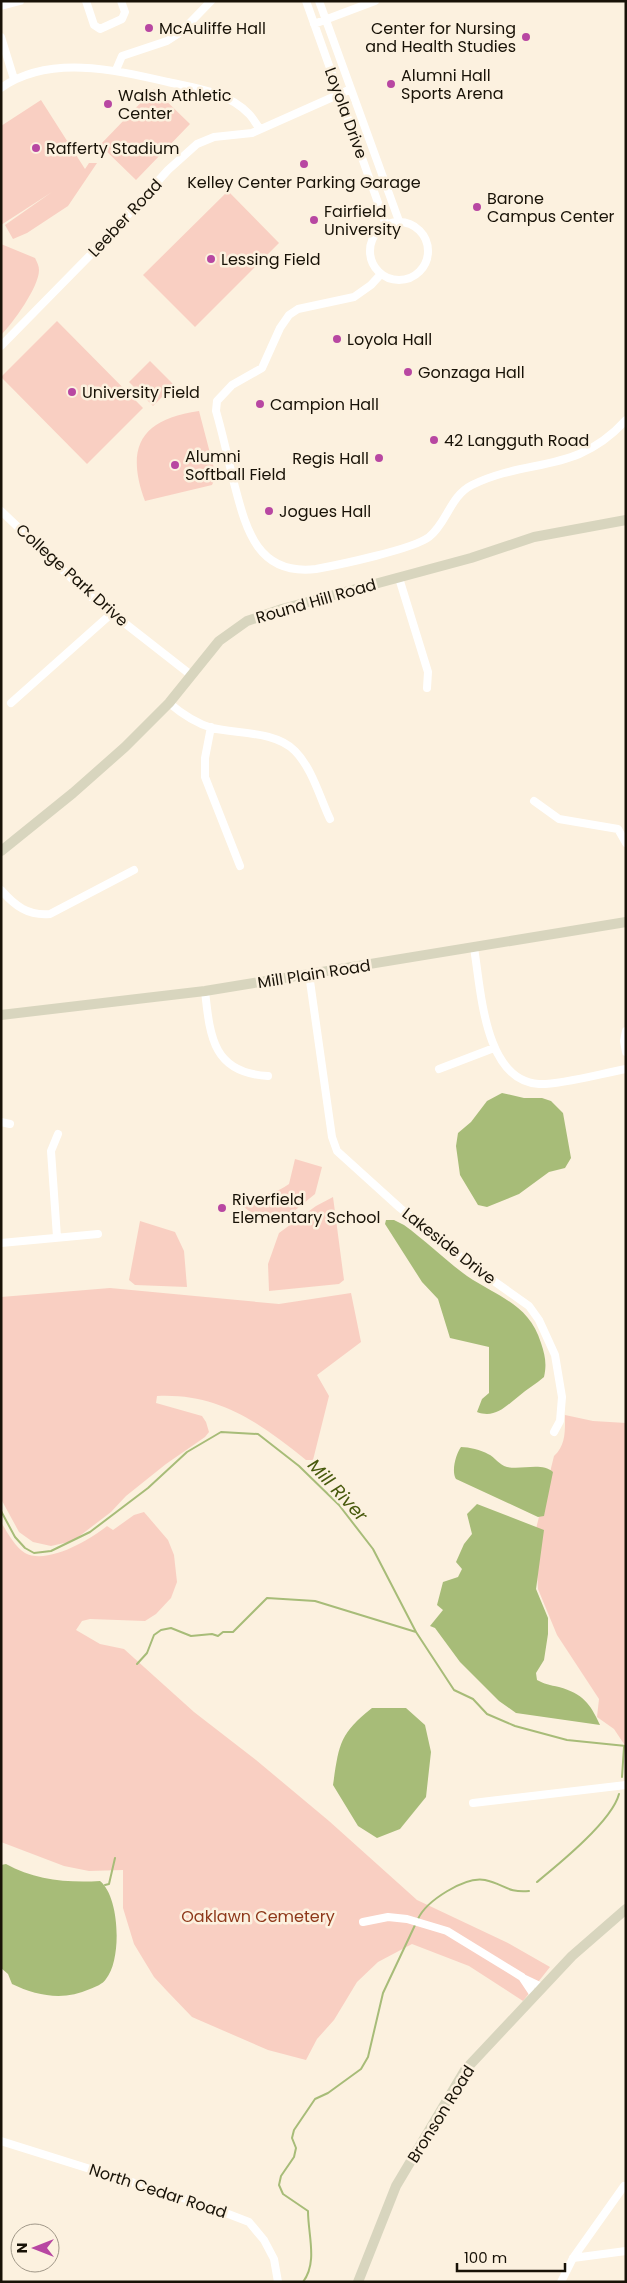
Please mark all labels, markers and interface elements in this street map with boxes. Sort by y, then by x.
place label: McAuliffe Hall [159,17,266,40]
place label: Center for Nursing and Health Studies [365,17,516,58]
marker: McAuliffe Hall [143,22,155,34]
marker: Center for Nursing and Health Studies [520,31,532,43]
street label: Loyola Drive [319,64,373,162]
place label: Alumni Hall Sports Arena [401,64,504,105]
marker: Alumni Hall Sports Arena [385,78,397,90]
place label: Walsh Athletic Center [118,84,232,125]
marker: Walsh Athletic Center [102,98,114,110]
place label: Rafferty Stadium [46,137,180,160]
marker: Rafferty Stadium [30,142,42,154]
marker: Kelley Center Parking Garage [298,158,310,170]
place label: Kelley Center Parking Garage [187,171,421,194]
street label: Leeber Road [83,174,167,262]
place label: Barone Campus Center [487,187,615,228]
place label: Fairfield University [324,200,401,241]
marker: Barone Campus Center [471,201,483,213]
marker: Fairfield University [308,214,320,226]
place label: Lessing Field [221,248,320,271]
marker: Lessing Field [205,253,217,265]
place label: Loyola Hall [347,328,432,351]
marker: Loyola Hall [331,333,343,345]
place label: Gonzaga Hall [418,361,525,384]
marker: Gonzaga Hall [402,366,414,378]
place label: University Field [82,381,200,404]
marker: University Field [66,386,78,398]
place label: Campion Hall [270,393,379,416]
marker: Campion Hall [254,398,266,410]
place label: 42 Langguth Road [444,429,589,452]
marker: 42 Langguth Road [428,434,440,446]
place label: Alumni Softball Field [185,445,286,486]
place label: Regis Hall [292,447,369,470]
marker: Regis Hall [373,452,385,464]
marker: Alumni Softball Field [169,459,181,471]
place label: Jogues Hall [279,500,371,523]
marker: Jogues Hall [263,505,275,517]
street label: College Park Drive [11,518,133,632]
street label: Round Hill Road [253,573,379,629]
street label: Mill Plain Road [256,954,372,994]
place label: Riverfield Elementary School [232,1188,380,1229]
marker: Riverfield Elementary School [216,1202,228,1214]
street label: Lakeside Drive [397,1202,501,1290]
water label: Mill River [302,1453,374,1528]
park label: Oaklawn Cemetery [181,1905,335,1928]
street label: Bronson Road [402,2061,480,2167]
street label: North Cedar Road [86,2158,230,2224]
north arrow [10,2223,60,2273]
scale bar [457,2240,564,2272]
text: N [12,2243,32,2253]
text: 100 m [464,2247,507,2268]

